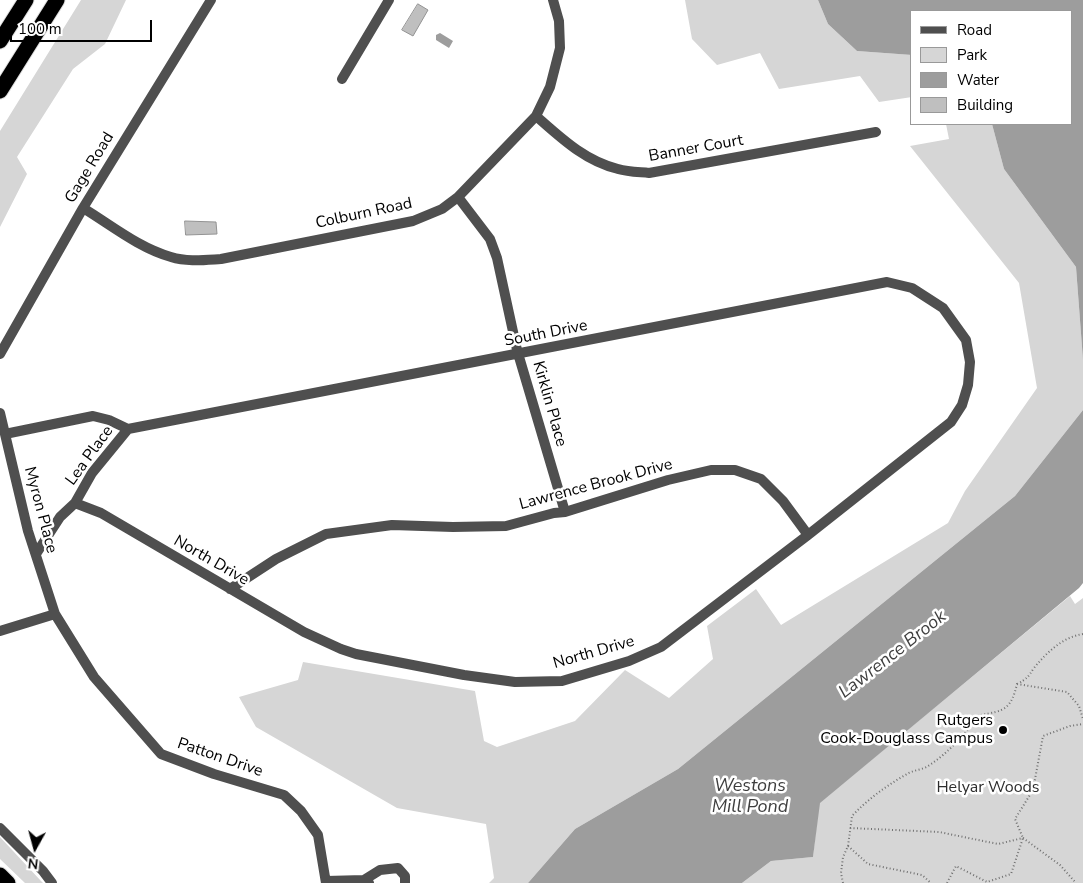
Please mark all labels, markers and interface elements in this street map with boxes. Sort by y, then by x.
scale bar [12,10,155,42]
legend [910,10,1073,125]
text: 100 m [18,19,62,39]
text: Road [957,20,992,40]
text: Park [957,45,987,65]
text: Water [957,70,999,90]
text: Building [957,95,1013,115]
street label: Gage Road [61,129,119,207]
street label: Banner Court [647,131,745,167]
street label: Colburn Road [314,194,414,234]
street label: South Drive [503,317,589,351]
street label: Kirklin Place [528,359,570,449]
street label: Lea Place [62,423,118,489]
street label: Lawrence Brook Drive [517,455,675,515]
street label: Myron Place [19,465,61,555]
street label: North Drive [170,532,252,590]
water label: Lawrence Brook [835,606,951,704]
street label: North Drive [551,632,637,674]
place label: Rutgers Cook-Douglass Campus [820,711,993,749]
marker: Rutgers Cook-Douglass Campus [997,724,1009,736]
street label: Patton Drive [175,734,265,782]
water label: Westons Mill Pond [712,776,788,819]
park label: Helyar Woods [936,778,1040,798]
north arrow [10,823,60,873]
text: N [27,853,39,873]

